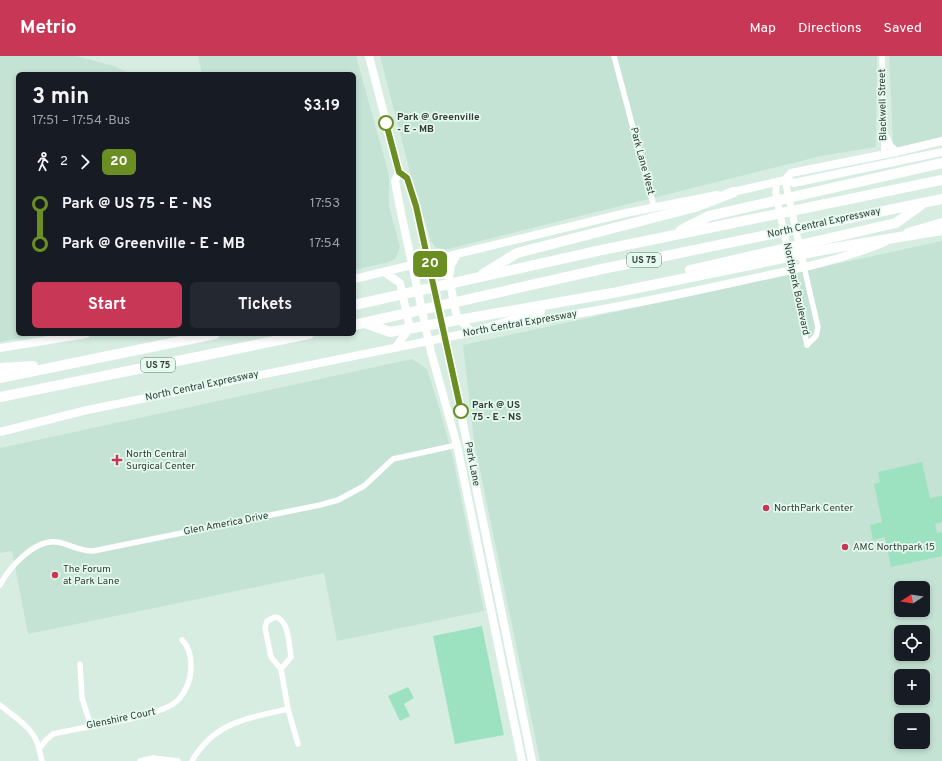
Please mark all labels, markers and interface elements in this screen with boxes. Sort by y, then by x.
text: Metrio [20,16,77,40]
text: Map [750,20,776,37]
text: Directions [798,20,862,37]
text: Saved [884,20,922,37]
street label: Blackwell Street [876,69,890,141]
text: 3 min [32,84,89,111]
text: $3.19 [303,97,340,116]
place label: Park @ Greenville - E - MB [397,111,480,136]
text: 17:51 – 17:54 · Bus [32,113,130,129]
marker: Park @ Greenville - E - MB [378,115,394,131]
street label: Park Lane West [627,126,657,196]
icon: walk [32,151,54,173]
icon: forward [74,151,96,173]
text: 20 [110,153,128,170]
text: 2 [60,154,68,170]
text: Park @ US 75 - E - NS [62,195,212,214]
text: 17:53 [310,196,340,212]
street label: North Central Expressway [766,205,882,241]
text: Park @ Greenville - E - MB [62,235,245,254]
text: 17:54 [310,236,340,252]
street label: Northpark Boulevard [780,242,812,336]
line badge: 20 [412,251,448,277]
road number: US 75 [627,253,661,267]
text: 20 [421,255,439,272]
button: Start [32,282,182,328]
button: Tickets [190,282,340,328]
street label: North Central Expressway [462,308,578,340]
road number: US 75 [141,358,175,372]
street label: North Central Expressway [144,368,260,404]
place label: Park @ US 75 - E - NS [472,399,521,424]
marker: Park @ US 75 - E - NS [453,403,469,419]
street label: Park Lane [461,441,483,487]
place label: North Central Surgical Center [126,448,195,473]
marker: North Central Surgical Center [111,454,123,466]
place label: NorthPark Center [774,502,854,515]
marker: NorthPark Center [761,503,771,513]
street label: Glen America Drive [183,509,269,539]
place label: AMC Northpark 15 [853,541,935,554]
marker: AMC Northpark 15 [840,542,850,552]
place label: The Forum at Park Lane [63,563,119,588]
marker: The Forum at Park Lane [50,570,60,580]
north arrow [894,581,930,617]
map controls [894,581,930,749]
button: locate [894,625,930,661]
button: + [894,669,930,705]
street label: Glenshire Court [85,705,157,733]
button: − [894,713,930,749]

